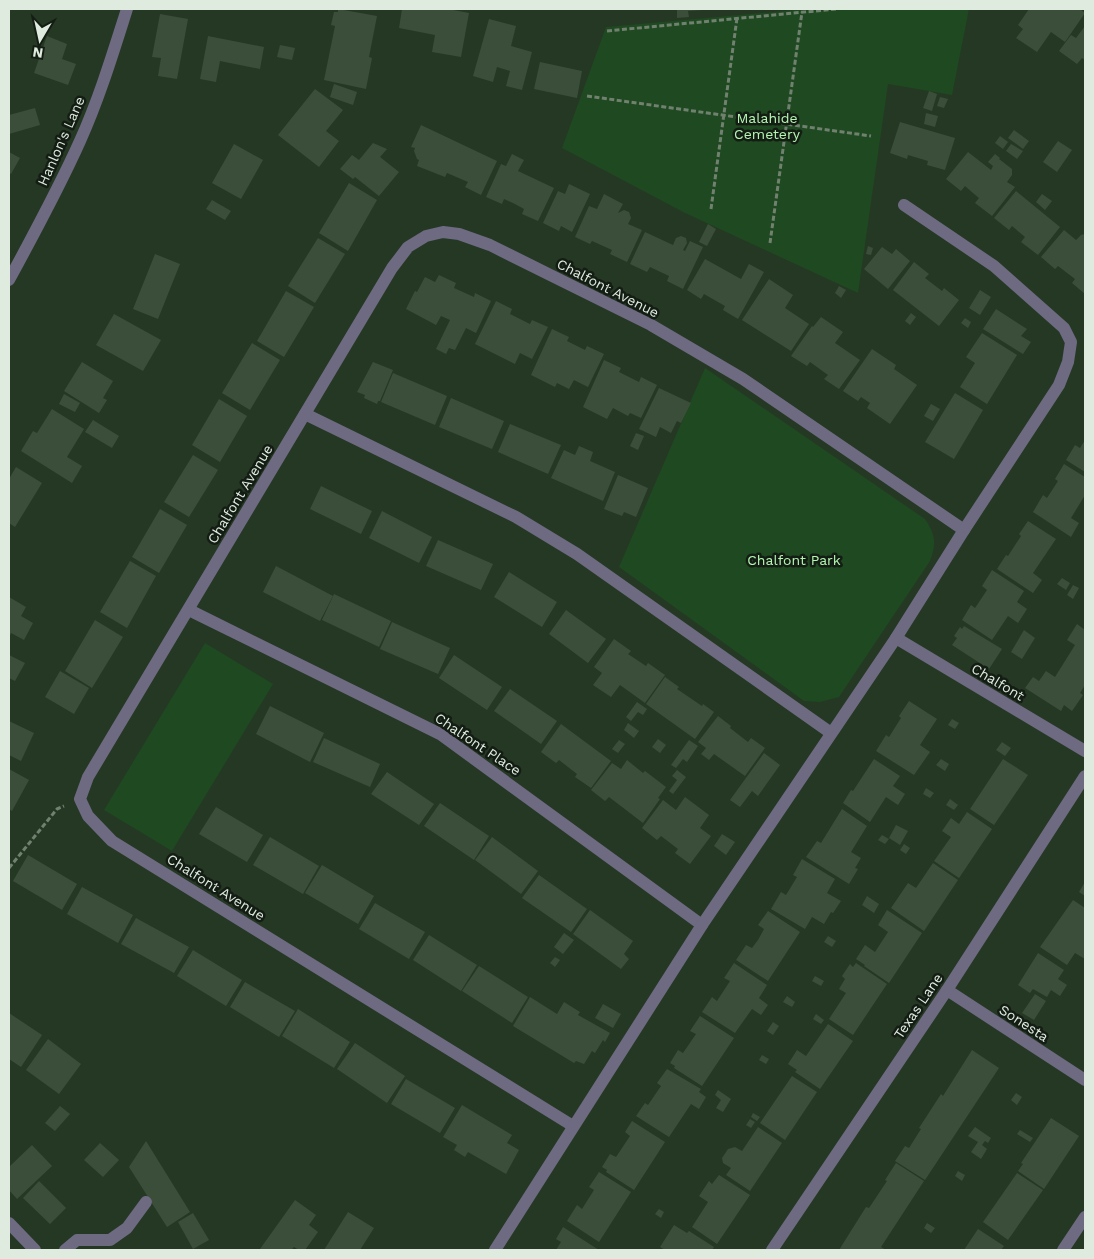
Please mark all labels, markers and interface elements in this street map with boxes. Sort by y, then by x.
north arrow [15,15,65,65]
text: N [32,44,44,62]
street label: Hanlon's Lane [34,94,88,188]
park label: Malahide Cemetery [734,110,801,142]
street label: Chalfont Avenue [554,255,662,321]
street label: Chalfont Avenue [204,442,276,546]
park label: Chalfont Park [747,552,841,568]
street label: Chalfont [969,660,1027,704]
street label: Chalfont Place [432,709,524,779]
street label: Chalfont Avenue [164,850,268,924]
street label: Texas Lane [890,970,946,1042]
street label: Sonesta [996,1001,1052,1045]

